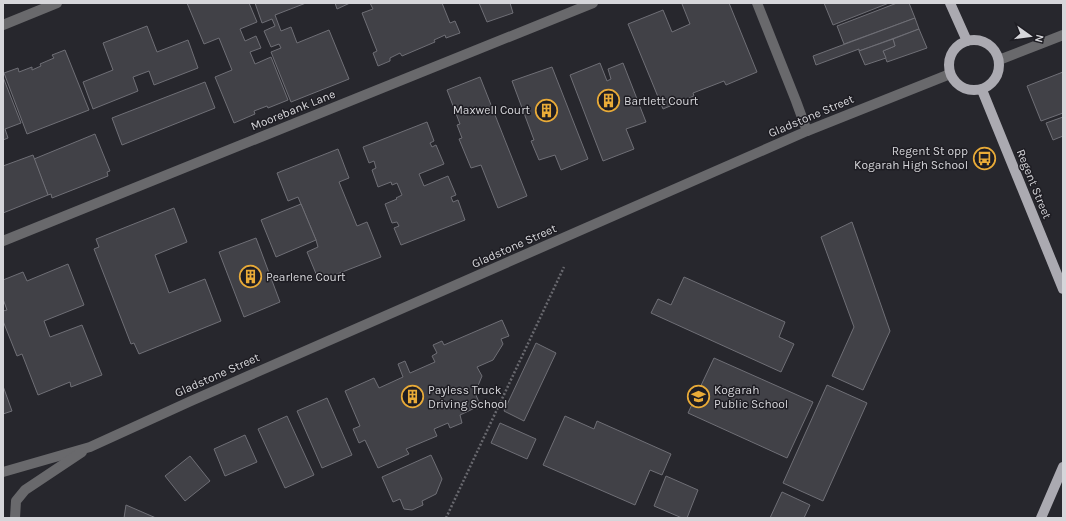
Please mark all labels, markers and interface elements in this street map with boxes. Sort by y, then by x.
north arrow [1010,16,1050,56]
text: N [1032,33,1046,44]
street label: Moorebank Lane [249,87,337,133]
building icon: Bartlett Court [596,88,622,114]
street label: Gladstone Street [766,92,856,140]
place label: Bartlett Court [624,94,699,108]
building icon: Maxwell Court [533,97,559,123]
place label: Maxwell Court [453,103,530,117]
place label: Regent St opp Kogarah High School [854,144,968,172]
bus stop icon: Regent St opp Kogarah High School [971,145,997,171]
street label: Regent Street [1014,147,1055,221]
street label: Gladstone Street [469,221,559,271]
building icon: Pearlene Court [237,264,263,290]
place label: Pearlene Court [266,270,346,284]
street label: Gladstone Street [172,350,262,400]
place label: Payless Truck Driving School [428,383,507,411]
place label: Kogarah Public School [714,383,788,411]
building icon: Payless Truck Driving School [399,384,425,410]
school or university icon: Kogarah Public School [686,384,712,410]

